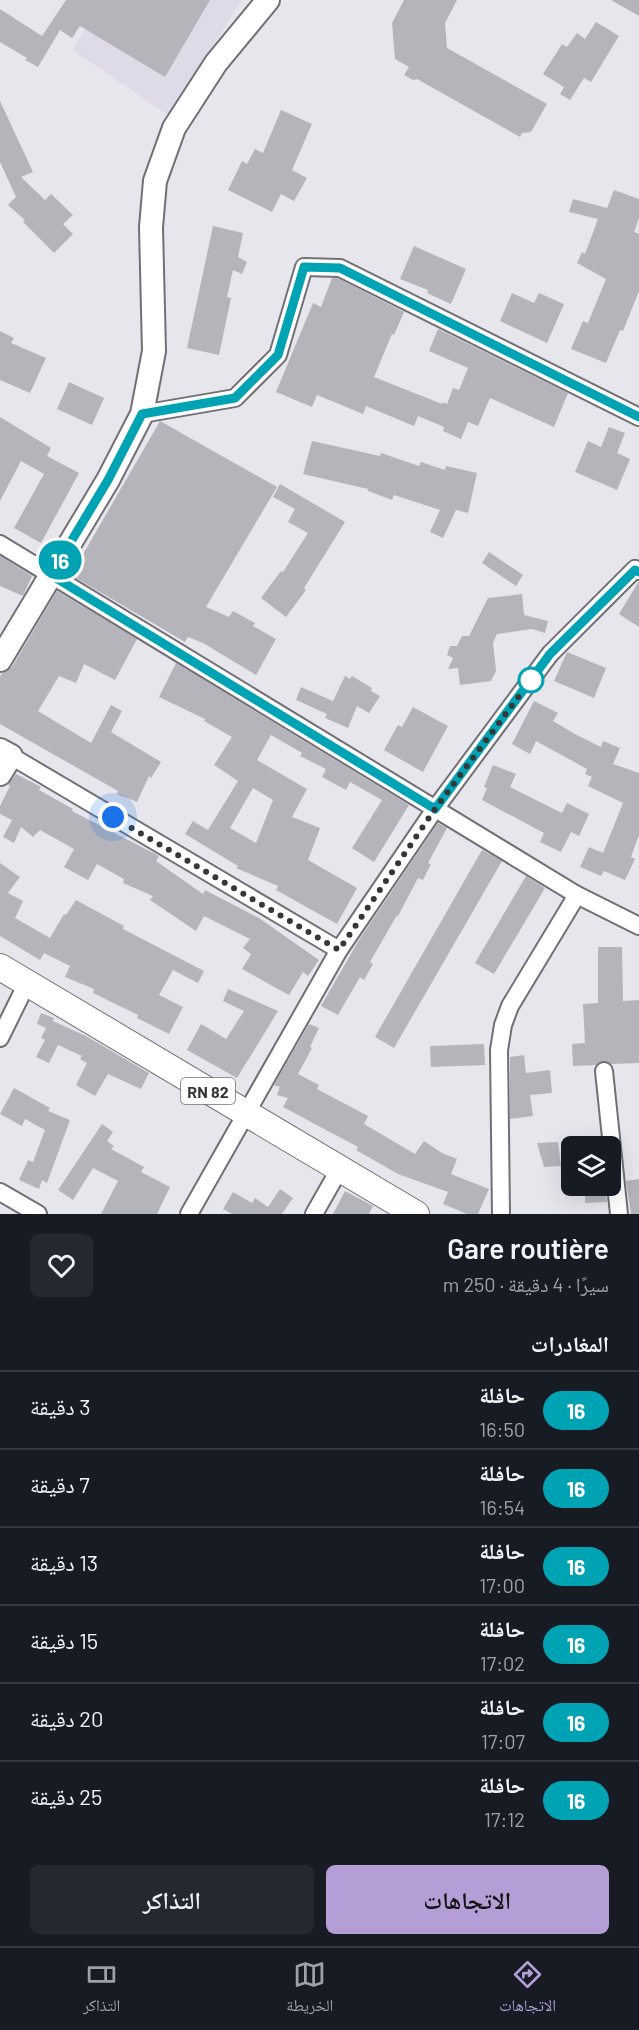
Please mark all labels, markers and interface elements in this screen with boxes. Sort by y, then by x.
line badge: 16 [33,540,87,580]
text: 16 [51,548,69,573]
unlabelled marker [518,667,544,693]
your location [98,802,128,832]
road number: RN 82 [181,1078,235,1104]
map controls [561,1136,621,1196]
button: layers [561,1136,621,1196]
text: Gare routière [447,1231,609,1265]
button: heart [30,1234,93,1297]
text: سيرًا · 4 دقيقة · 250 m [443,1272,609,1296]
text: المغادرات [531,1330,609,1356]
text: حافلة [479,1381,525,1407]
text: 3 دقيقة [30,1393,90,1419]
text: 16 [567,1398,585,1423]
text: 16:50 [479,1417,525,1441]
text: حافلة [479,1459,525,1485]
text: 7 دقيقة [30,1471,90,1497]
text: 16 [567,1476,585,1501]
text: 16:54 [480,1495,525,1519]
text: حافلة [479,1537,525,1563]
text: 13 دقيقة [30,1549,98,1575]
text: 16 [567,1554,585,1579]
text: 17:00 [479,1573,525,1597]
text: حافلة [479,1615,525,1641]
text: 15 دقيقة [30,1627,98,1653]
text: 16 [567,1632,585,1657]
text: 17:02 [480,1651,525,1675]
text: حافلة [479,1693,525,1719]
text: 20 دقيقة [30,1705,103,1731]
text: 16 [567,1710,585,1735]
text: 17:07 [481,1729,525,1753]
text: حافلة [479,1771,525,1797]
text: 25 دقيقة [30,1783,102,1809]
text: 16 [567,1788,585,1813]
text: 17:12 [484,1807,525,1831]
button: التذاكر [30,1865,314,1934]
button: الاتجاهات [326,1865,609,1934]
tab: التذاكر [83,1958,120,2021]
tab: الخريطة [286,1958,333,2021]
tab: الاتجاهات [499,1958,556,2021]

